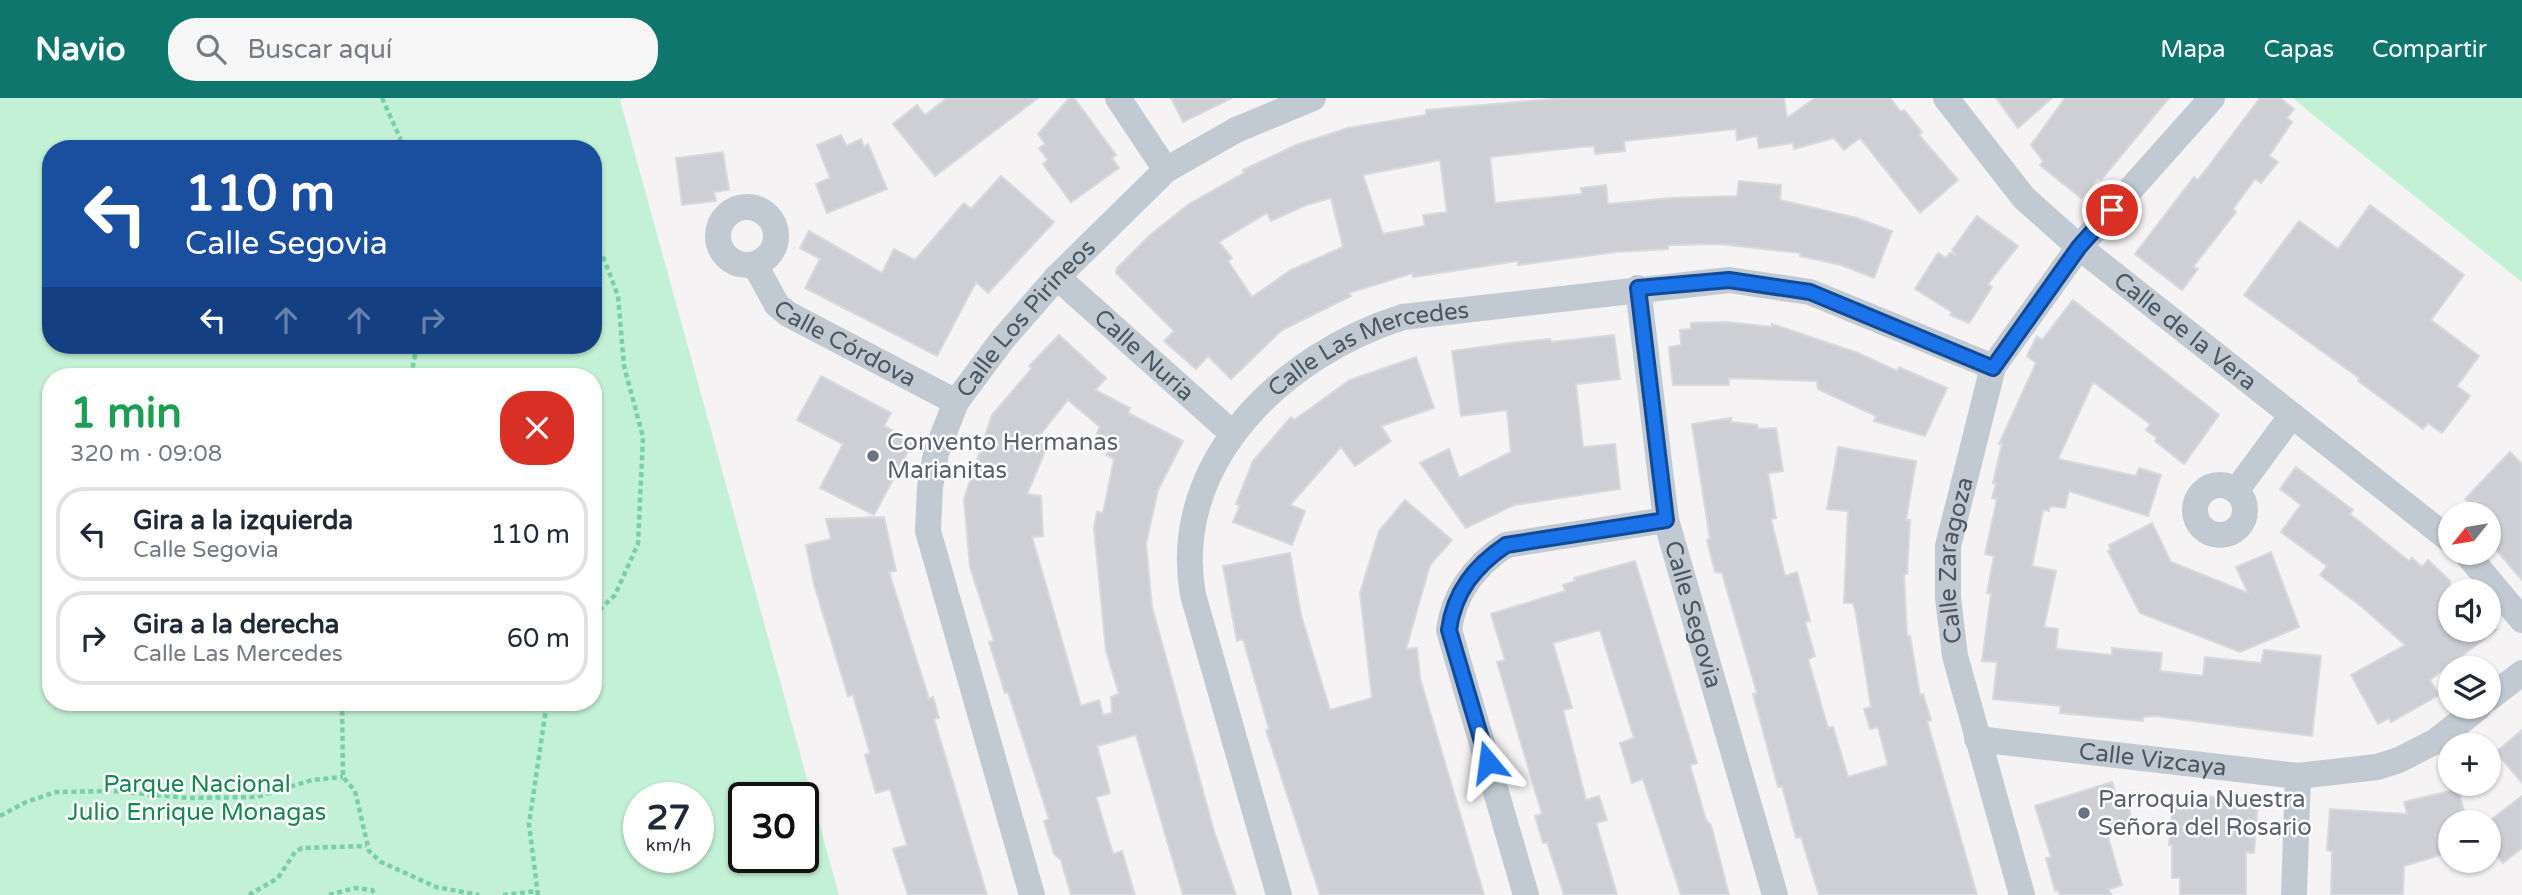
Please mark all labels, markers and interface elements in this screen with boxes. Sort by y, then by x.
search box [168,18,658,81]
text: Navio [35,30,126,69]
icon: search [192,30,230,68]
text: Buscar aquí [248,34,392,65]
text: Mapa [2160,35,2226,64]
text: Capas [2264,35,2334,64]
text: Compartir [2372,35,2487,64]
text: 110 m [185,165,335,224]
icon: left [70,168,161,259]
pin [2082,180,2142,240]
icon: arrive [2093,191,2131,229]
text: Calle Segovia [185,225,388,263]
street label: Calle Los Pirineos [950,233,1102,404]
street label: Calle de la Vera [2108,266,2262,397]
street label: Calle Córdova [767,294,921,394]
street label: Calle Las Mercedes [1262,296,1471,403]
icon: left [194,301,232,339]
icon: ahead [267,301,305,339]
icon: ahead [340,301,378,339]
icon: right [413,301,451,339]
street label: Calle Nuria [1088,303,1200,407]
text: 1 min [70,388,182,439]
button: close [500,391,574,465]
place label: Convento Hermanas Marianitas [887,428,1118,485]
text: 320 m · 09:08 [70,440,222,468]
marker: Convento Hermanas Marianitas [865,448,881,464]
street label: Calle Zaragoza [1934,474,1980,645]
north arrow [2438,502,2501,565]
map controls [2438,502,2501,873]
text: Gira a la izquierda [133,505,353,536]
icon: left [74,515,112,553]
text: 110 m [490,519,570,550]
text: Calle Segovia [133,536,279,564]
street label: Calle Segovia [1658,537,1728,692]
button: sound [2438,579,2501,642]
text: Gira a la derecha [133,609,339,640]
icon: right [74,619,112,657]
text: 60 m [507,623,570,654]
text: Calle Las Mercedes [133,640,343,668]
button: layers [2438,656,2501,719]
position arrow [1451,725,1525,799]
button: + [2438,733,2501,796]
street label: Calle Vizcaya [2077,737,2228,783]
park label: Parque Nacional Julio Enrique Monagas [68,770,326,827]
speed limit sign: 30 [728,782,819,873]
place label: Parroquia Nuestra Señora del Rosario [2098,785,2312,842]
text: 27 [647,797,690,839]
marker: Parroquia Nuestra Señora del Rosario [2076,805,2092,821]
button: − [2438,810,2501,873]
text: km/h [646,834,691,856]

